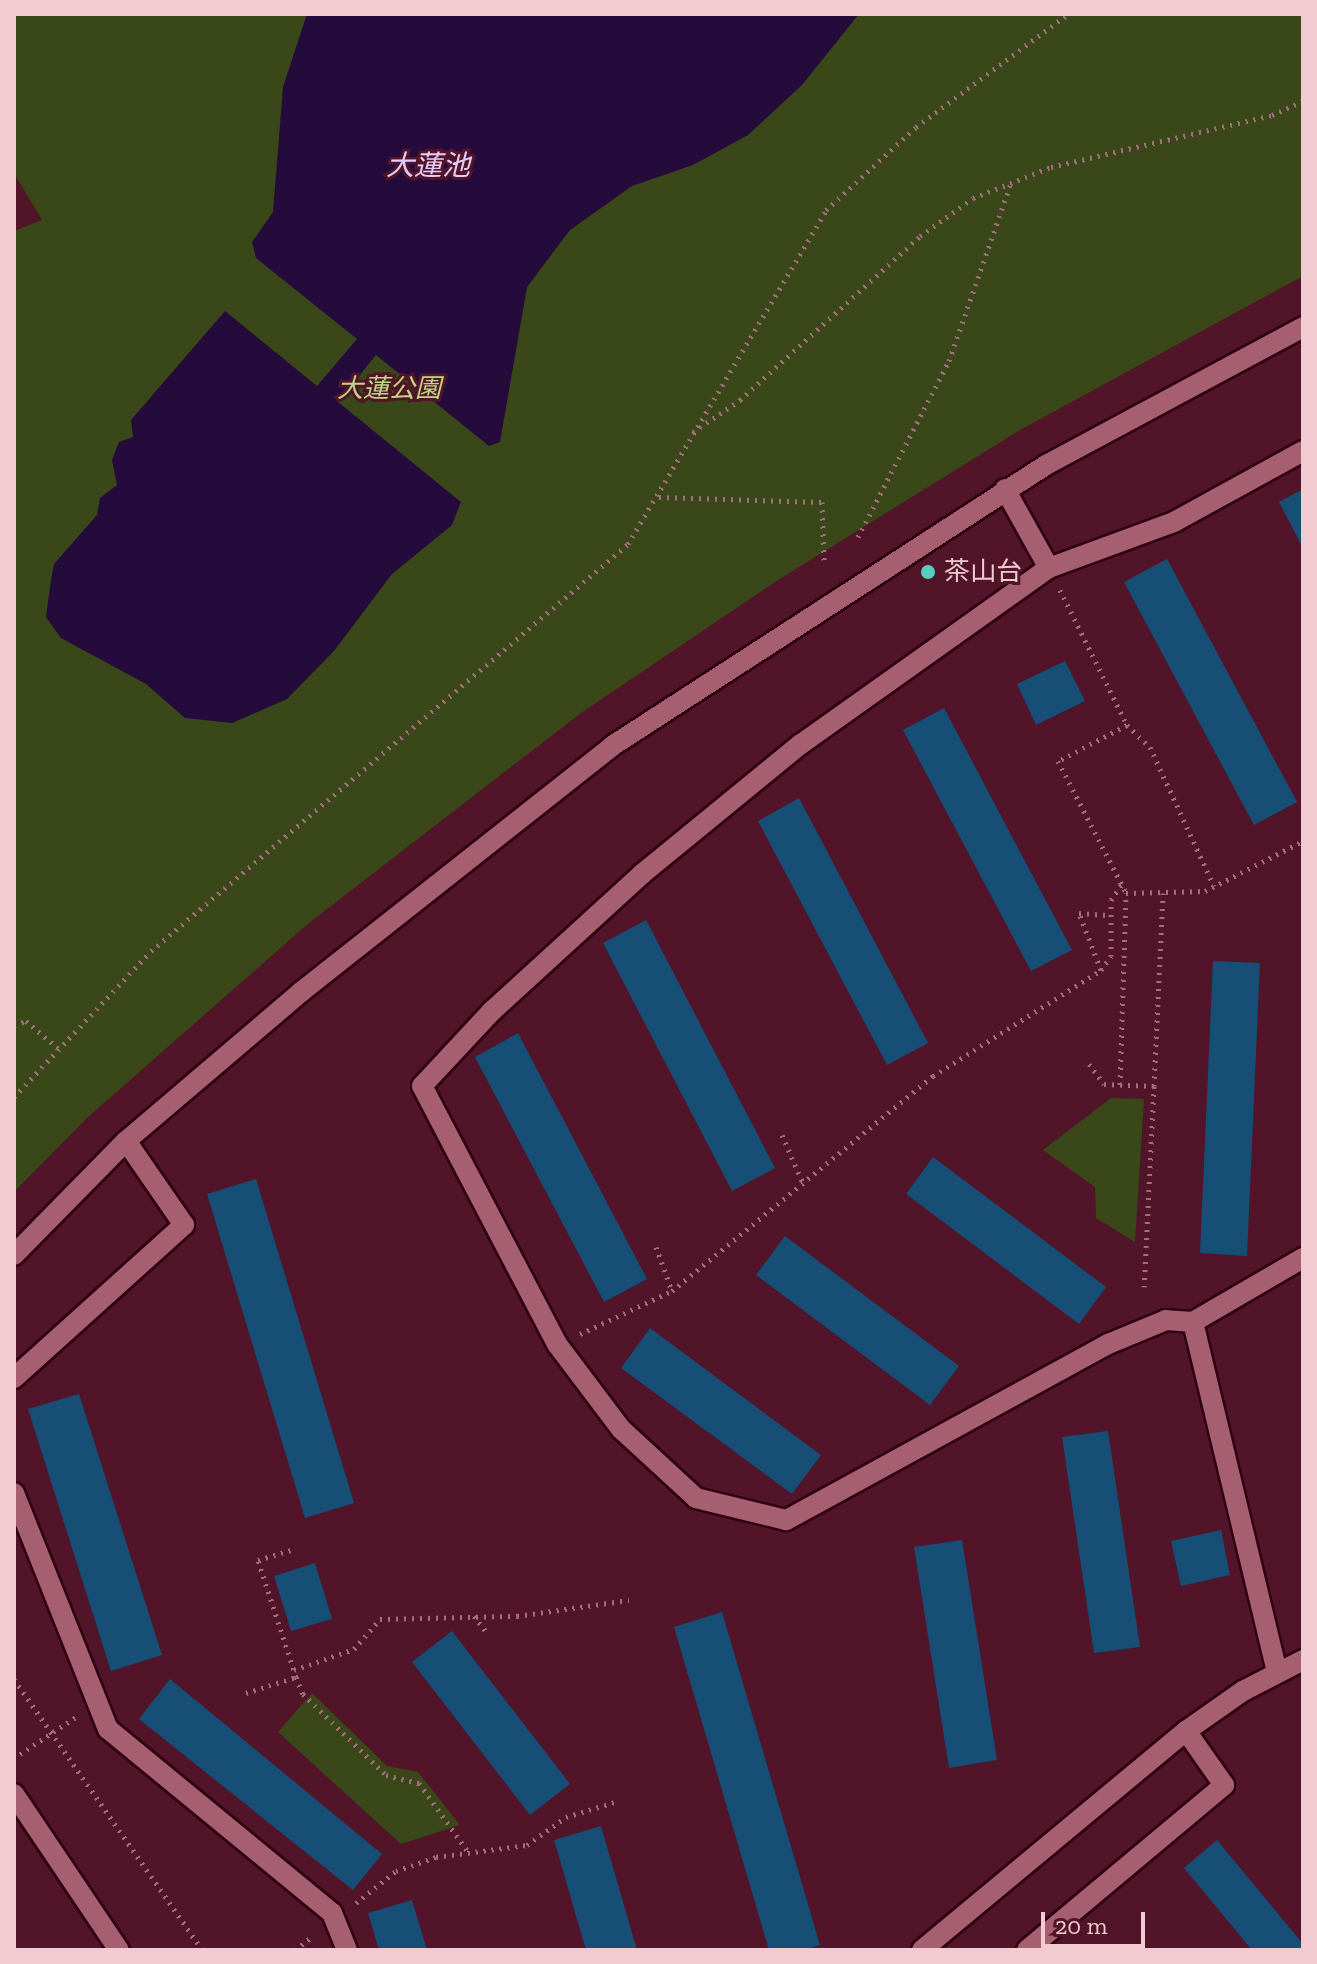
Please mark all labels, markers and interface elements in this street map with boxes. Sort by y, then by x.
water label: 大蓮池 [386,149,470,183]
park label: 大蓮公園 [337,373,441,405]
place label: 茶山台 [944,556,1022,588]
marker: 茶山台 [919,563,937,581]
scale bar [1045,1896,1149,1946]
text: 20 m [1055,1911,1107,1940]

